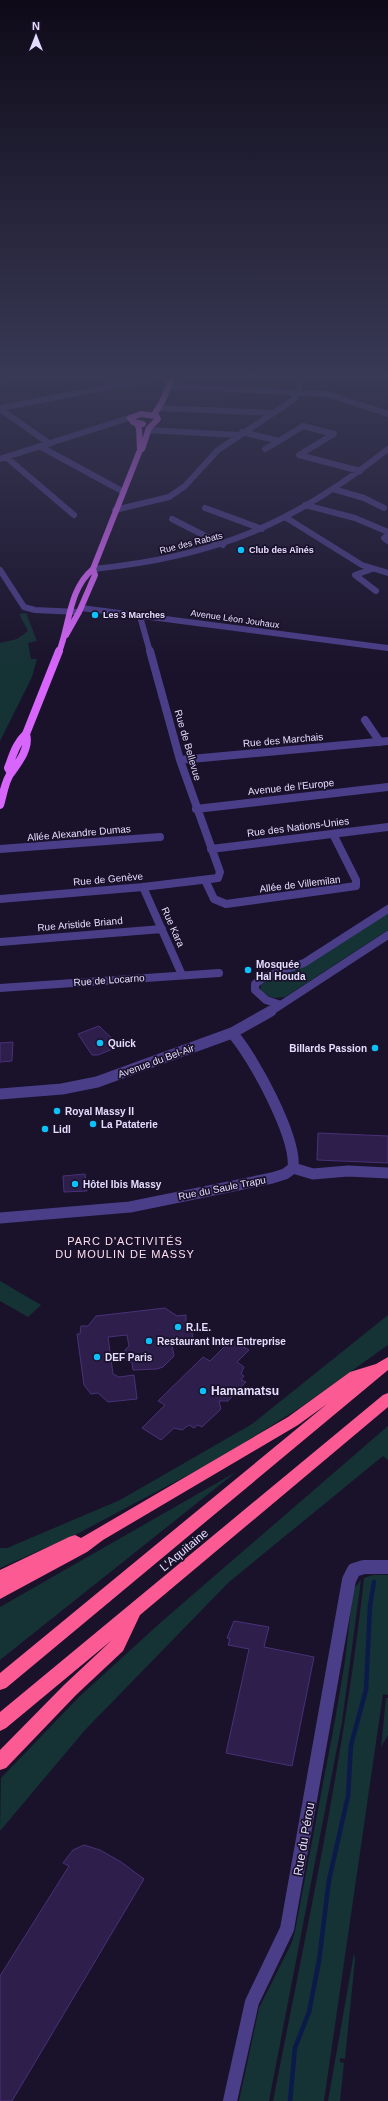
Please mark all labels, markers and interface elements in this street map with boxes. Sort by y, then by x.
north arrow [16,16,56,56]
text: N [32,20,40,32]
street label: Rue des Rabats [158,530,224,556]
marker: Club des Aînés [236,545,246,555]
place label: Club des Aînés [249,545,314,555]
street label: Avenue Léon Jouhaux [190,608,280,630]
marker: Les 3 Marches [90,610,100,620]
place label: Les 3 Marches [103,610,165,620]
street label: Rue de Bellevue [173,708,204,782]
street label: Rue des Marchais [242,731,324,749]
street label: Avenue de l'Europe [247,777,335,797]
street label: Rue des Nations-Unies [246,815,350,839]
street label: Allée Alexandre Dumas [27,823,131,843]
street label: Rue de Genève [73,870,144,888]
street label: Allée de Villemilan [259,874,341,894]
street label: Rue Kara [159,905,187,949]
street label: Rue Aristide Briand [37,915,123,933]
place label: Mosquée Hal Houda [256,959,306,982]
marker: Mosquée Hal Houda [243,965,253,975]
street label: Rue de Locarno [73,972,145,988]
marker: Quick [95,1038,105,1048]
place label: Quick [108,1038,136,1049]
street label: Avenue du Bel-Air [116,1042,196,1080]
place label: Billards Passion [289,1043,367,1054]
marker: Billards Passion [370,1043,380,1053]
marker: Royal Massy II [52,1106,62,1116]
place label: Royal Massy II [65,1106,134,1117]
marker: La Pataterie [88,1119,98,1129]
place label: La Pataterie [101,1119,158,1130]
marker: Lidl [40,1124,50,1134]
place label: Lidl [53,1124,71,1135]
street label: Rue du Saule Trapu [177,1174,267,1202]
marker: Hôtel Ibis Massy [70,1179,80,1189]
place label: Hôtel Ibis Massy [83,1179,162,1190]
district label: PARC D'ACTIVITÉS DU MOULIN DE MASSY [55,1235,195,1260]
marker: R.I.E. [173,1322,183,1332]
place label: R.I.E. [186,1322,211,1333]
marker: Restaurant Inter Entreprise [144,1336,154,1346]
place label: Restaurant Inter Entreprise [157,1336,286,1347]
marker: DEF Paris [92,1352,102,1362]
place label: DEF Paris [105,1352,153,1363]
place label: Hamamatsu [211,1384,279,1398]
marker: Hamamatsu [198,1386,208,1396]
street label: L'Aquitaine [157,1525,211,1574]
street label: Rue du Pérou [291,1801,317,1877]

